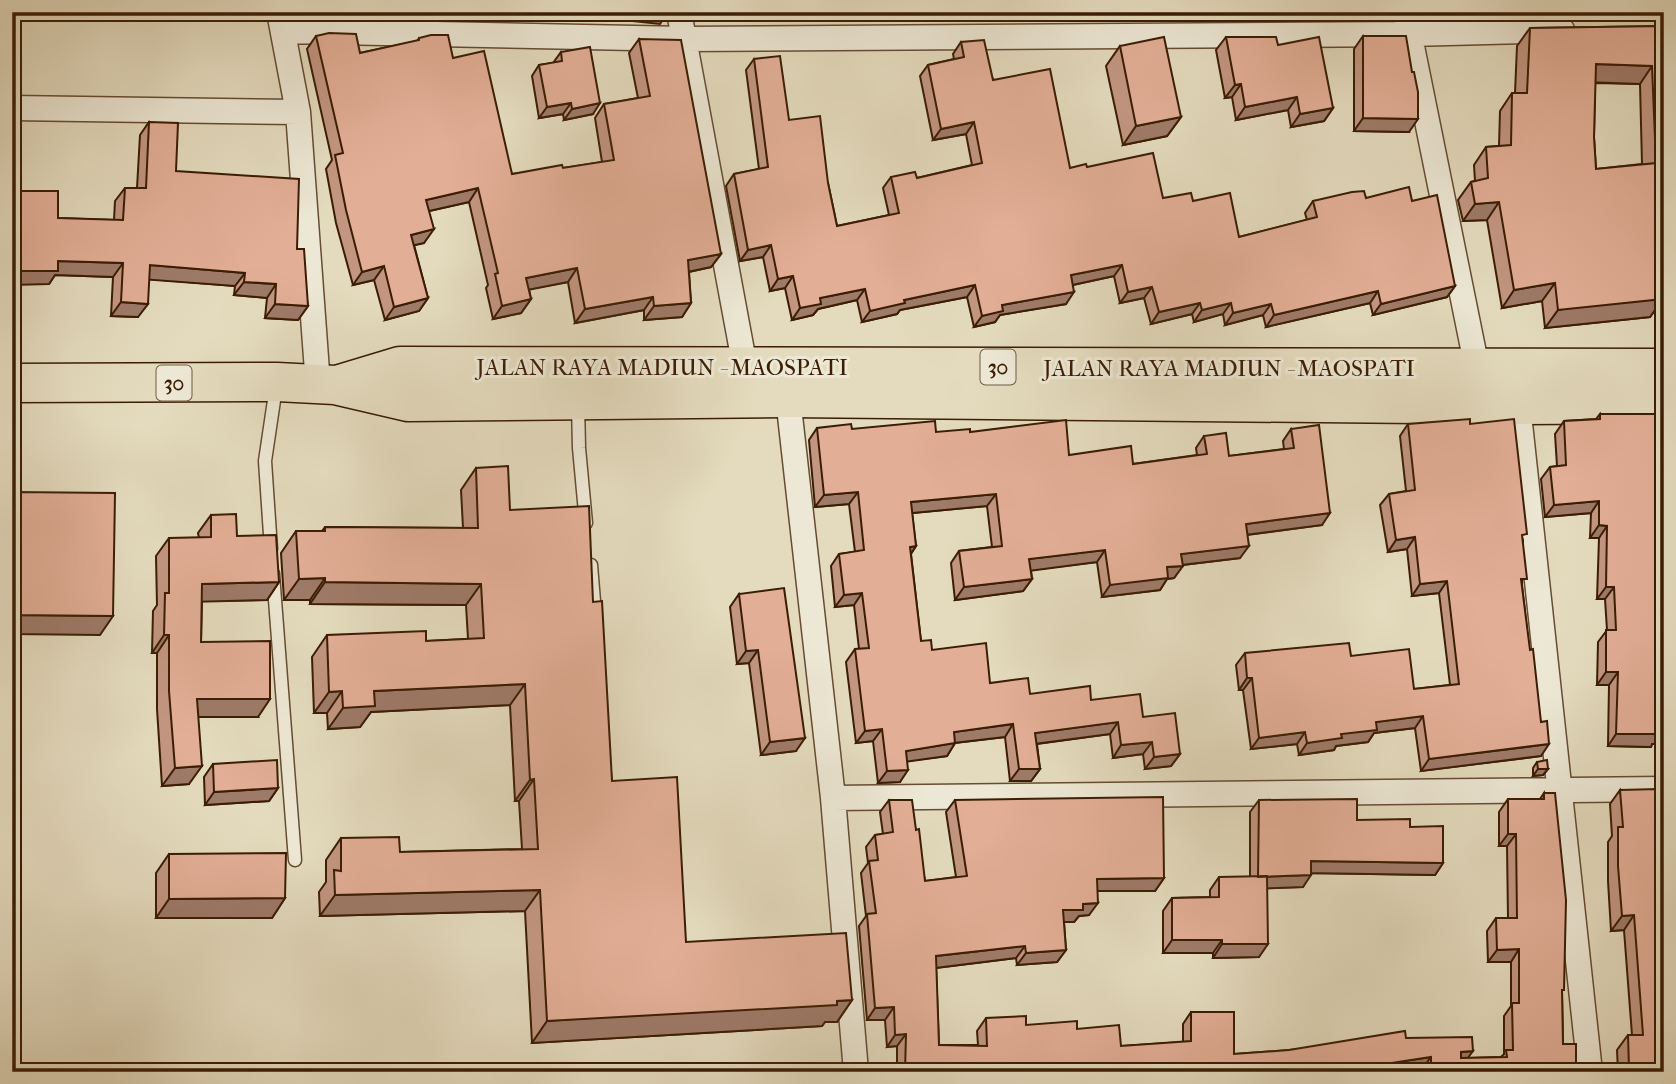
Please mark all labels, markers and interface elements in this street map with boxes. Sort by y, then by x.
road number: 30 [981,350,1016,384]
street label: JALAN RAYA MADIUN - MAOSPATI [474,354,848,381]
street label: JALAN RAYA MADIUN - MAOSPATI [1041,355,1415,382]
road number: 30 [156,366,192,400]

